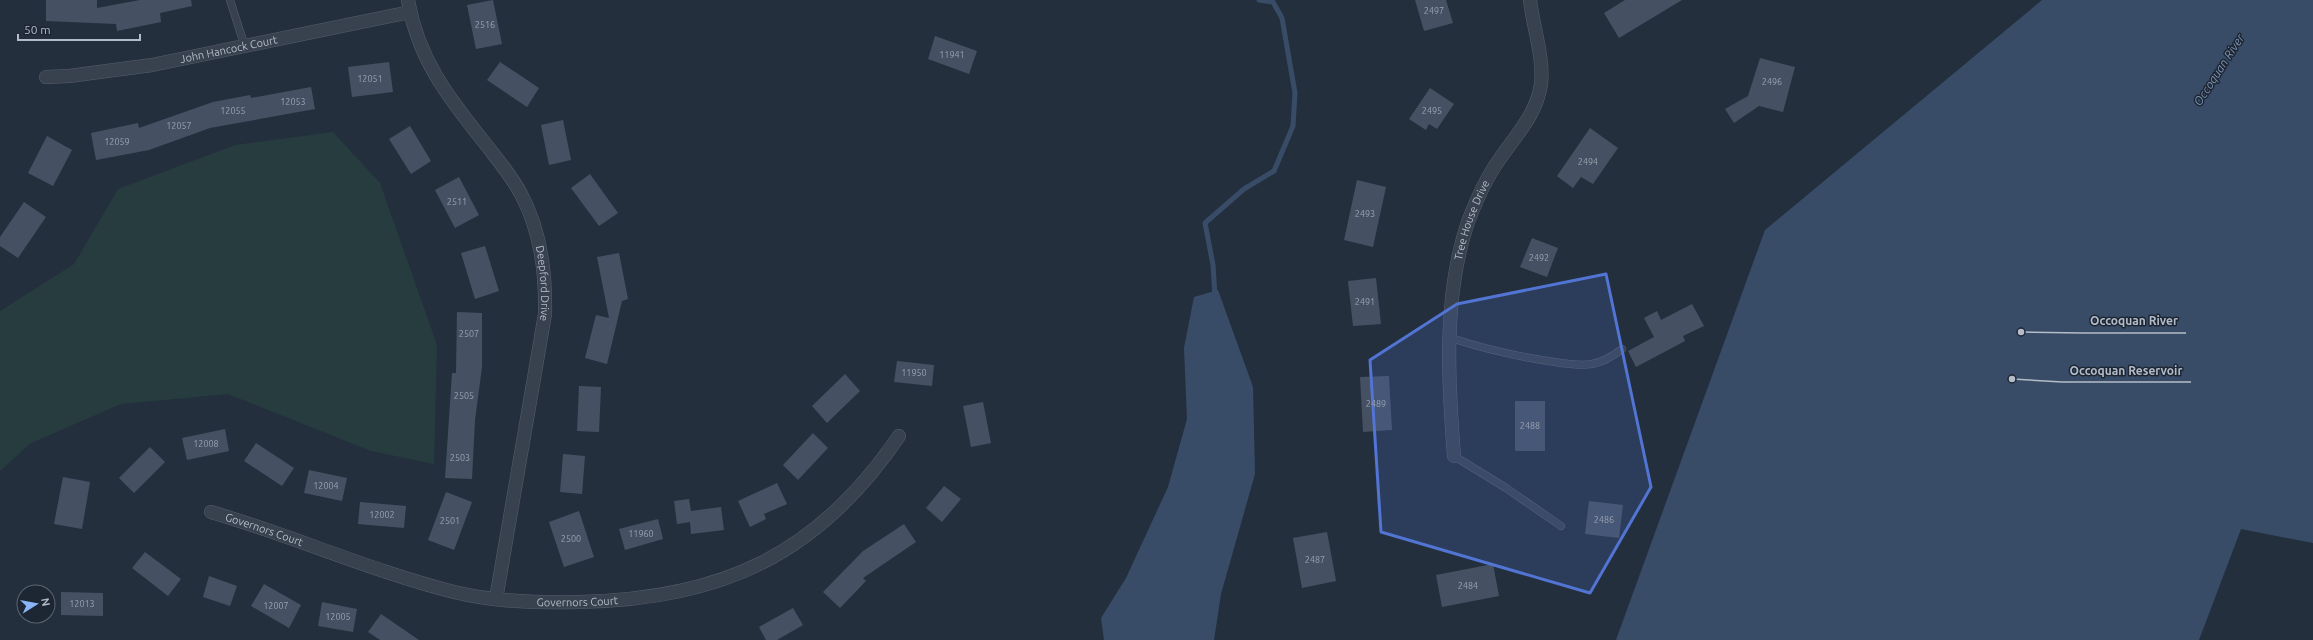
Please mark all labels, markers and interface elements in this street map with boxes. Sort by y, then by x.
house number: 2497 [1424,6,1444,16]
scale bar [18,16,140,42]
house number: 2516 [475,20,495,30]
text: 50 m [24,23,51,36]
water label: Occoquan River [2191,31,2247,108]
street label: John Hancock Court [179,33,279,65]
house number: 11941 [939,50,965,60]
house number: 12051 [357,74,383,84]
house number: 2496 [1762,77,1782,87]
house number: 12053 [280,97,306,107]
house number: 12055 [220,106,246,116]
house number: 2495 [1422,106,1442,116]
house number: 12057 [166,121,192,131]
house number: 12059 [104,137,130,147]
house number: 2494 [1578,157,1598,167]
street label: Tree House Drive [1452,178,1492,261]
house number: 2511 [447,197,467,207]
house number: 2493 [1355,209,1375,219]
street label: Deepford Drive [534,244,551,322]
house number: 2492 [1529,253,1549,263]
house number: 2491 [1355,297,1375,307]
callout: Occoquan River [2082,309,2186,333]
text: Occoquan River [2090,314,2178,327]
house number: 2507 [459,329,479,339]
callout: Occoquan Reservoir [2062,358,2191,382]
text: Occoquan Reservoir [2070,364,2182,377]
house number: 11950 [901,368,927,378]
house number: 2505 [454,391,474,401]
house number: 2489 [1366,399,1386,409]
house number: 2488 [1520,421,1540,431]
house number: 12008 [193,439,219,449]
house number: 2503 [450,453,470,463]
house number: 12004 [313,481,339,491]
house number: 12002 [369,510,395,520]
street label: Governors Court [224,511,305,548]
house number: 2486 [1594,515,1614,525]
house number: 2501 [440,516,460,526]
house number: 11960 [628,529,654,539]
house number: 2500 [561,534,581,544]
house number: 2487 [1305,555,1325,565]
house number: 2484 [1458,581,1478,591]
north arrow [16,584,56,624]
street label: Governors Court [536,594,619,608]
text: N [39,597,52,607]
house number: 12013 [69,599,95,609]
house number: 12007 [263,601,289,611]
house number: 12005 [325,612,351,622]

